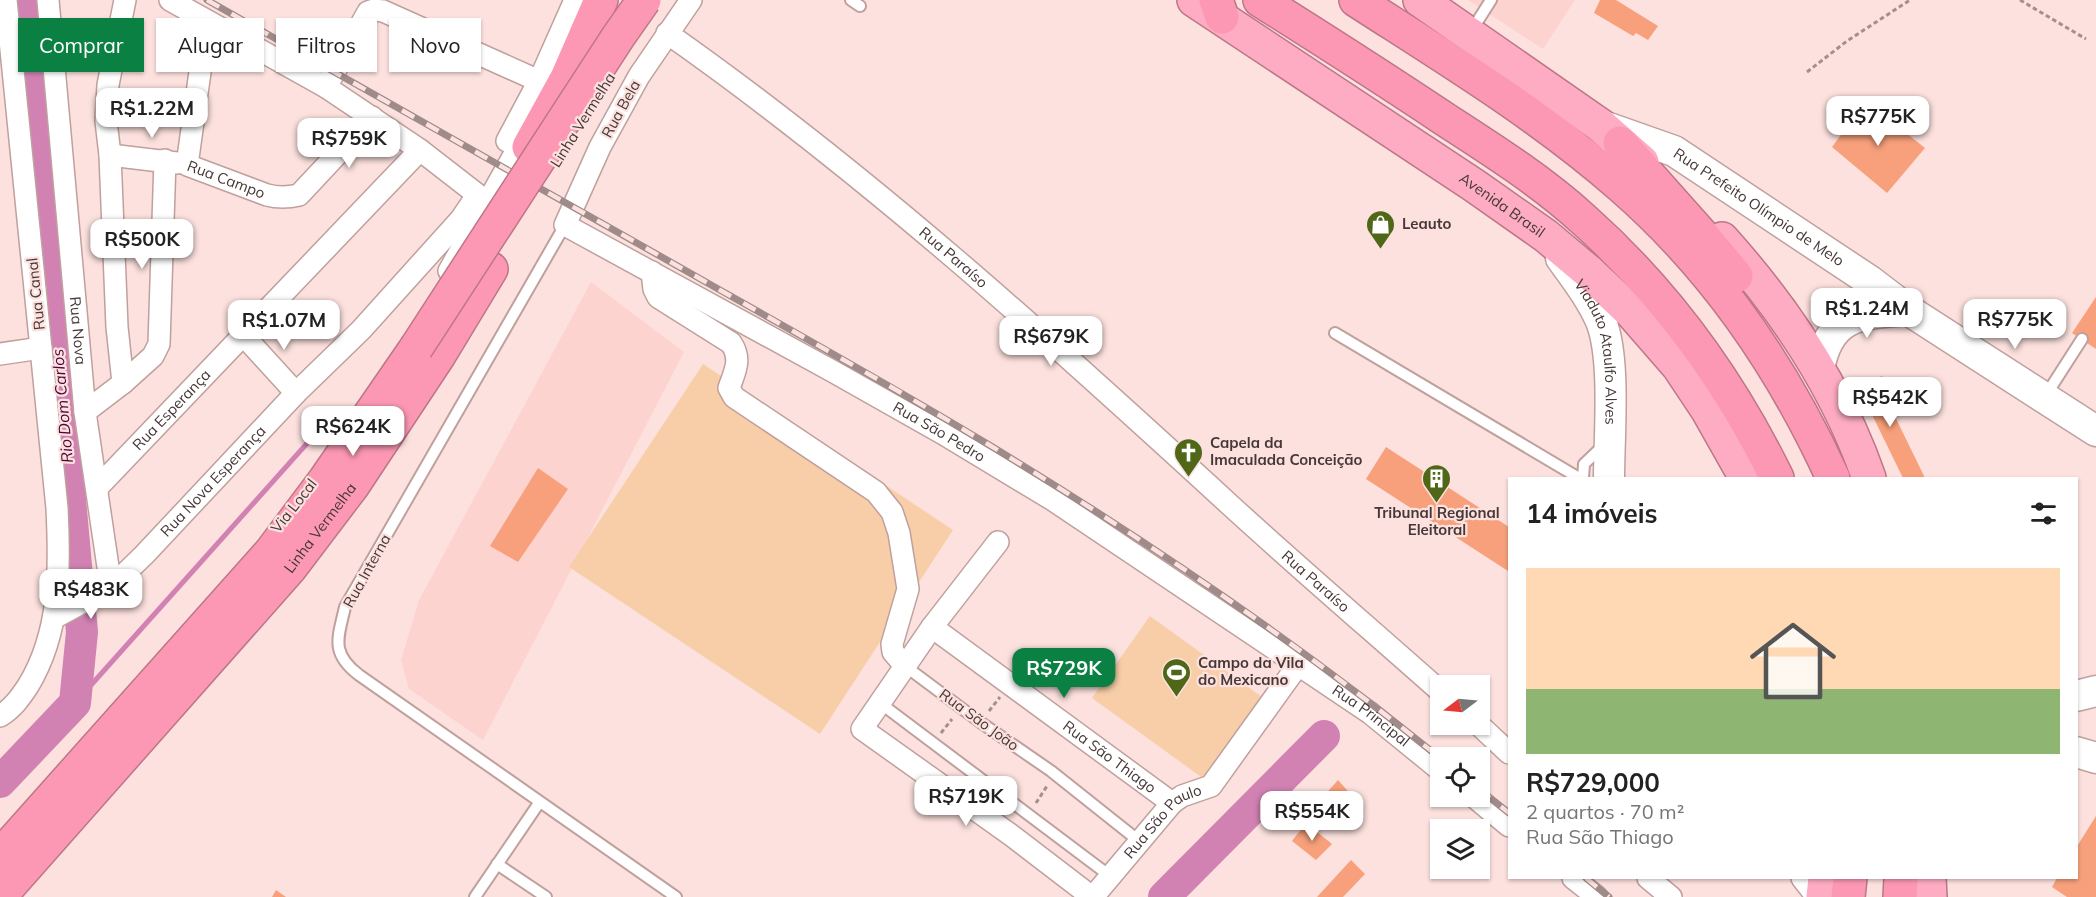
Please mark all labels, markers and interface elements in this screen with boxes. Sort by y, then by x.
chip: Comprar [18,18,144,72]
chip: Alugar [156,18,264,72]
chip: Filtros [276,18,377,72]
chip: Novo [389,18,481,72]
street label: Linha Vermelha [546,69,619,171]
street label: Rua Bela [597,77,644,141]
pin: R$1.22M [97,88,207,139]
text: R$1.22M [110,95,194,120]
pin: R$775K [1829,96,1927,147]
text: R$775K [1840,103,1916,128]
pin: R$759K [300,118,398,169]
text: R$759K [311,125,387,150]
street label: Rua Prefeito Olímpio de Melo [1670,143,1848,270]
street label: Rua Campo [185,156,268,202]
street label: Avenida Brasil [1456,168,1549,241]
shop icon: Leauto [1365,208,1397,250]
place label: Leauto [1402,214,1451,233]
pin: R$500K [93,219,191,270]
street label: Rua Paraíso [915,223,992,292]
text: R$500K [104,226,180,251]
street label: Rua Canal [22,257,49,331]
street label: Viaduto Ataulfo Alves [1570,275,1621,425]
pin: R$1.24M [1812,288,1922,339]
text: R$1.24M [1825,295,1909,320]
street label: Rua Nova [66,296,91,366]
pin: R$775K [1966,299,2064,350]
pin: R$1.07M [229,300,339,351]
text: R$775K [1977,306,2053,331]
text: R$1.07M [242,307,326,332]
pin: R$679K [1002,316,1100,367]
text: R$679K [1013,323,1089,348]
water label: Rio Dom Carlos [47,348,77,464]
street label: Rua Esperança [128,365,214,454]
pin: R$542K [1841,377,1939,428]
text: R$542K [1852,384,1928,409]
street label: Rua São Pedro [890,397,989,466]
pin: R$624K [304,406,402,457]
text: R$624K [315,413,391,438]
street label: Rua Nova Esperança [156,421,270,540]
place label: Capela da Imaculada Conceição [1210,433,1363,469]
church icon: Capela da Imaculada Conceição [1173,436,1205,478]
building icon: Tribunal Regional Eleitoral [1421,462,1453,504]
street label: Via Local [267,475,321,537]
street label: Linha Vermelha [280,479,360,577]
text: 14 imóveis [1526,497,1658,530]
icon: filters [2027,497,2060,530]
place label: Tribunal Regional Eleitoral [1374,503,1500,539]
street label: Rua Interna [339,531,395,611]
street label: Rua Paraíso [1278,546,1354,616]
pin: R$483K [42,569,140,620]
text: R$483K [53,576,129,601]
icon: home [1739,607,1847,715]
pin: R$729K [1015,648,1113,699]
place label: Campo da Vila do Mexicano [1198,653,1304,689]
text: R$729K [1026,655,1102,680]
sports icon: Campo da Vila do Mexicano [1161,656,1193,698]
north arrow [1430,675,1490,735]
map controls [1430,675,1490,879]
street label: Rua Principal [1329,680,1414,750]
street label: Rua São João [936,684,1023,755]
street label: Rua São Thiago [1059,716,1160,797]
button: locate [1430,747,1490,807]
text: R$729,000 [1526,766,1660,799]
pin: R$719K [917,776,1015,827]
street label: Rua São Paulo [1119,780,1204,862]
text: R$719K [928,783,1004,808]
pin: R$554K [1263,791,1361,842]
text: R$554K [1274,798,1350,823]
text: 2 quartos · 70 m² [1526,799,1684,824]
button: layers [1430,819,1490,879]
text: Rua São Thiago [1526,824,1674,849]

